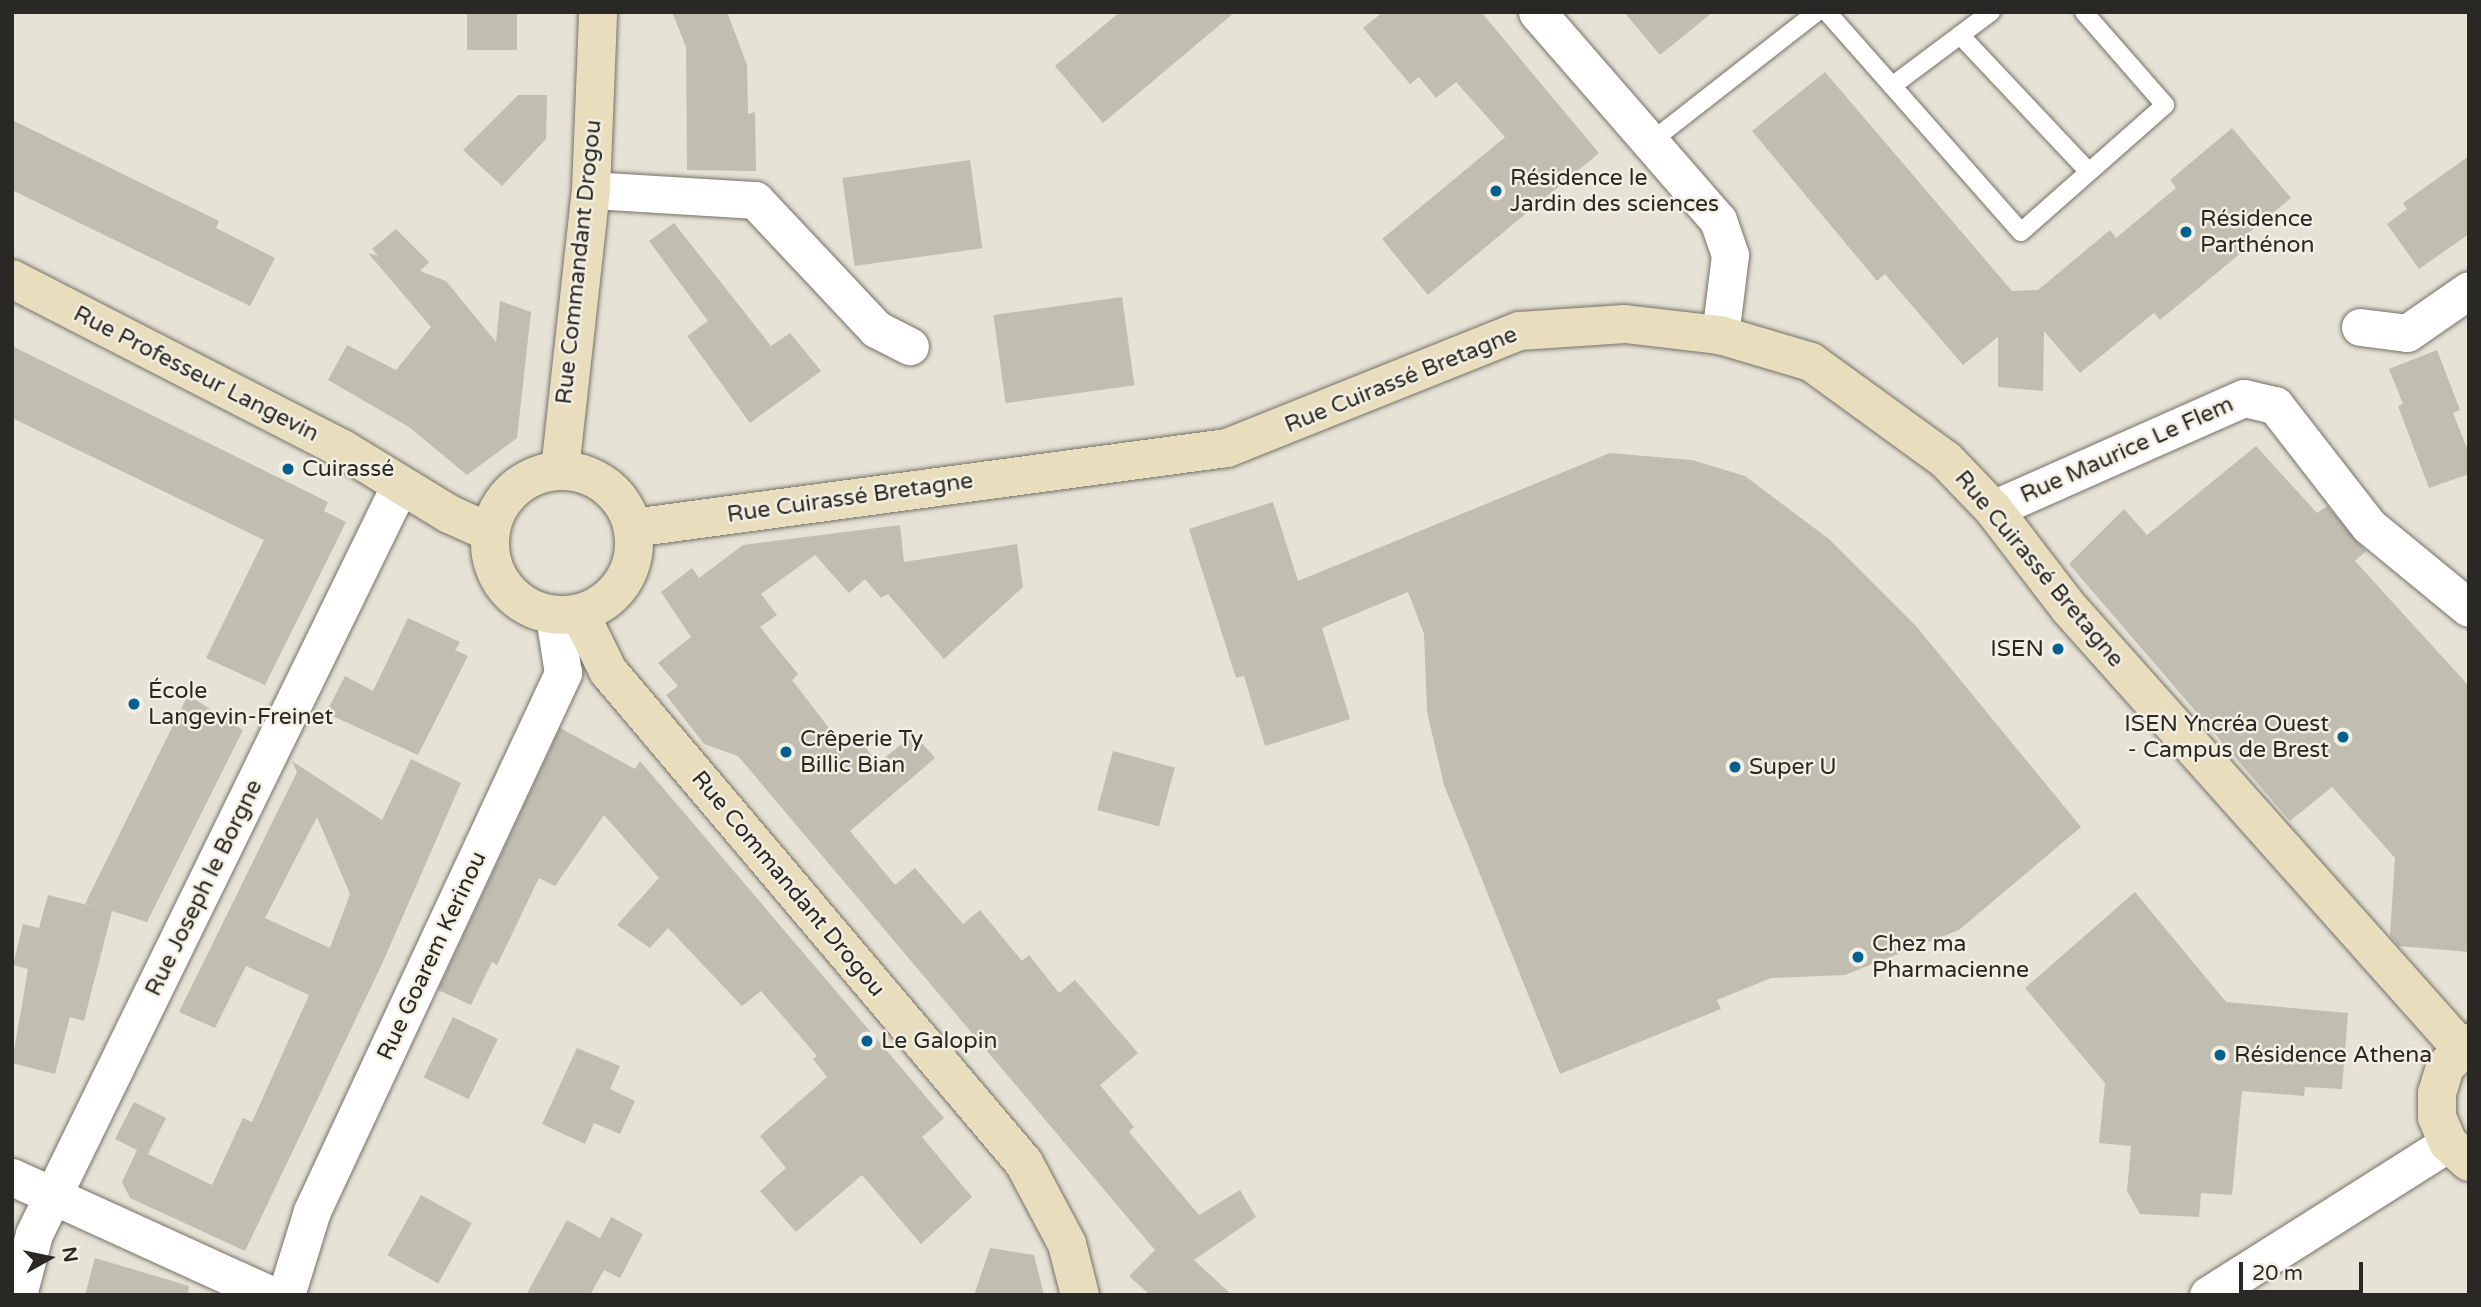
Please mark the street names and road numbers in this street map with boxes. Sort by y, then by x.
street label: Rue Commandant Drogou [550,118,608,406]
street label: Rue Professeur Langevin [69,300,323,448]
street label: Rue Cuirassé Bretagne [1281,321,1521,439]
street label: Rue Maurice Le Flem [2016,391,2238,509]
street label: Rue Cuirassé Bretagne [1949,465,2129,673]
street label: Rue Cuirassé Bretagne [725,467,975,529]
street label: Rue Commandant Drogou [685,766,891,1002]
street label: Rue Joseph le Borgne [140,775,268,1001]
street label: Rue Goarem Kerinou [371,847,493,1065]

